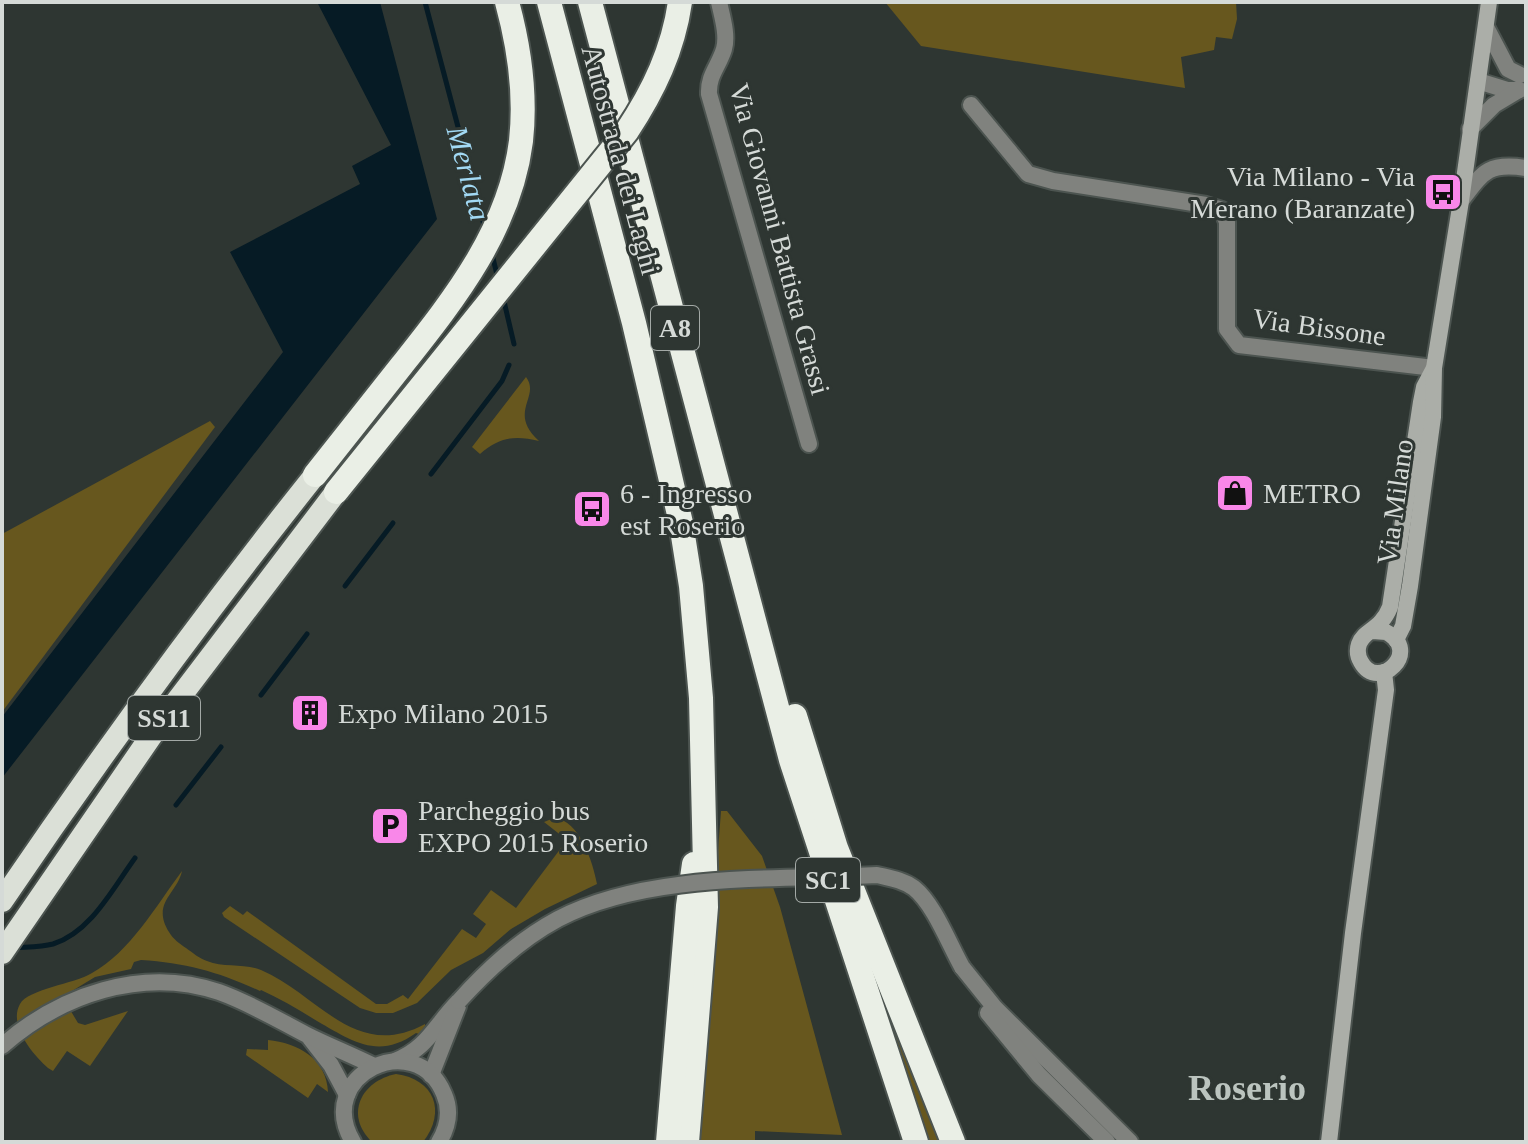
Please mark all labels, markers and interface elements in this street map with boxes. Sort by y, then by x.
street label: Autostrada dei Laghi [575,42,667,278]
street label: Via Giovanni Battista Grassi [723,80,837,398]
water label: Merlata [440,121,497,224]
place label: Via Milano - Via Merano (Baranzate) [1190,161,1416,224]
bus stop icon: Via Milano - Via Merano (Baranzate) [1422,171,1464,213]
street label: Via Bissone [1250,302,1388,352]
road number: A8 [651,306,699,350]
street label: Via Milano [1371,437,1419,567]
shop icon: METRO [1214,472,1256,514]
place label: 6 - Ingresso est Roserio [620,478,752,541]
place label: METRO [1263,478,1361,509]
bus stop icon: 6 - Ingresso est Roserio [571,488,613,530]
building icon: Expo Milano 2015 [289,692,331,734]
road number: SS11 [128,696,200,740]
place label: Expo Milano 2015 [338,698,548,729]
place label: Parcheggio bus EXPO 2015 Roserio [418,795,648,858]
parking icon: Parcheggio bus EXPO 2015 Roserio [369,805,411,847]
road number: SC1 [796,858,860,902]
district label: Roserio [1188,1068,1306,1108]

